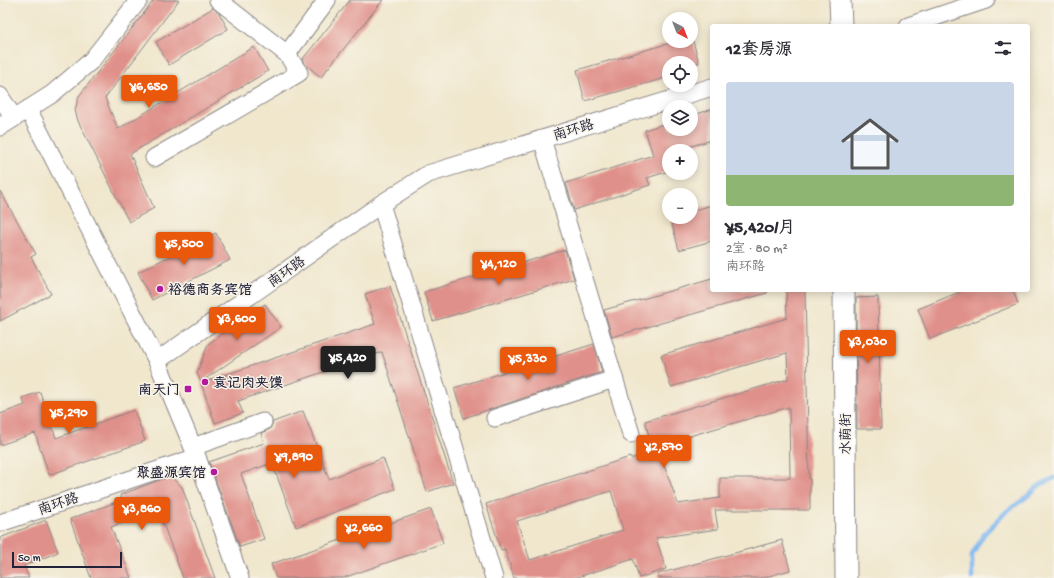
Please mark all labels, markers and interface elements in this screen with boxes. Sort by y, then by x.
north arrow [662,12,698,48]
map controls [662,12,698,224]
icon: filters [992,37,1014,59]
text: 12套房源 [726,41,792,61]
button: locate [662,56,698,92]
pin: ¥6,650 [116,75,182,109]
text: ¥6,650 [130,80,168,95]
button: layers [662,100,698,136]
icon: home [834,108,906,180]
street label: 南环路 [551,116,596,146]
button: + [662,144,698,180]
button: − [662,188,698,224]
text: ¥5,420/月 [726,219,795,239]
pin: ¥5,500 [151,232,217,266]
text: ¥5,500 [165,237,203,252]
text: 2室 · 80 m² [726,242,788,257]
pin: ¥4,120 [466,252,532,286]
street label: 南环路 [265,253,310,292]
text: ¥4,120 [481,257,517,272]
text: 南环路 [726,260,765,275]
place label: 裕德商务宾馆 [168,282,252,300]
marker: 裕德商务宾馆 [155,284,165,294]
pin: ¥3,600 [204,307,270,341]
text: ¥3,600 [218,312,256,327]
pin: ¥3,030 [835,330,901,364]
text: ¥3,030 [849,335,887,350]
pin: ¥5,420 [315,346,381,380]
pin: ¥5,330 [495,347,561,381]
text: ¥5,420 [330,351,366,366]
text: ¥5,330 [509,352,547,367]
place label: 袁记肉夹馍 [213,375,283,393]
marker: 袁记肉夹馍 [200,377,210,387]
place label: 南天门 [138,383,180,400]
marker: 南天门 [183,384,193,394]
pin: ¥5,290 [36,401,102,435]
text: ¥5,290 [50,406,88,421]
street label: 水荫街 [838,413,856,455]
pin: ¥2,570 [631,435,697,469]
text: ¥2,570 [645,440,683,455]
pin: ¥9,890 [261,445,327,479]
text: ¥9,890 [275,450,313,465]
place label: 聚盛源宾馆 [136,465,206,483]
marker: 聚盛源宾馆 [209,467,219,477]
street label: 南环路 [36,490,81,520]
pin: ¥3,860 [109,497,175,531]
text: ¥3,860 [123,502,161,517]
pin: ¥2,660 [331,516,397,550]
text: ¥2,660 [345,521,383,536]
scale bar [12,550,122,569]
text: 50 m [18,553,40,565]

